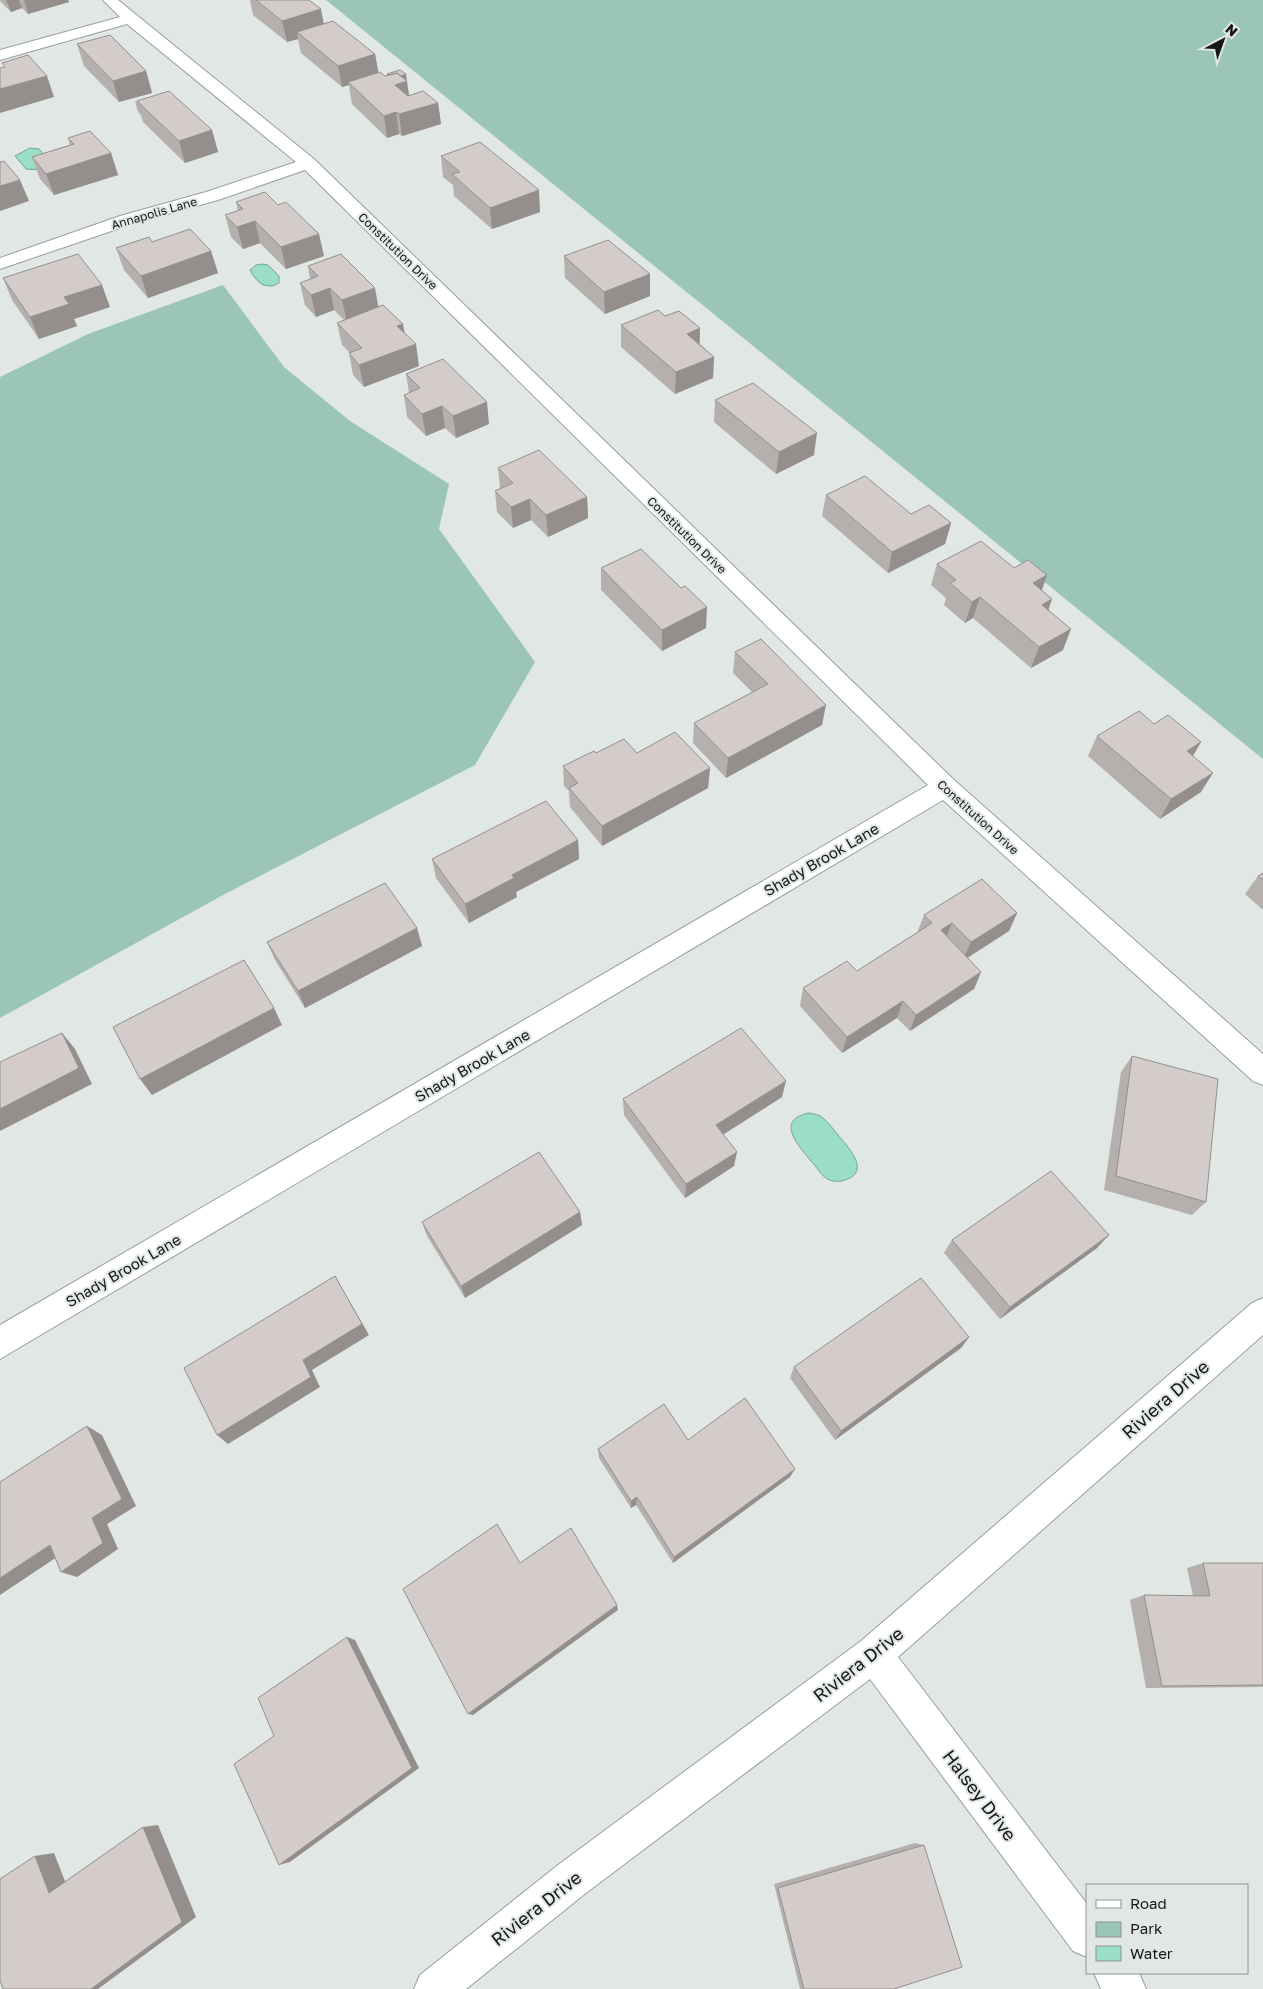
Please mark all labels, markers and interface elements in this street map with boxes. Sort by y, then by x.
north arrow [1198,15,1248,65]
text: N [1222,20,1241,40]
street label: Annapolis Lane [109,194,199,232]
street label: Constitution Drive [355,209,441,293]
street label: Constitution Drive [644,493,730,577]
street label: Constitution Drive [934,776,1022,858]
street label: Shady Brook Lane [760,819,882,899]
street label: Shady Brook Lane [411,1025,533,1105]
street label: Shady Brook Lane [62,1230,184,1310]
street label: Riviera Drive [1117,1355,1213,1443]
street label: Riviera Drive [808,1622,908,1706]
street label: Halsey Drive [939,1745,1021,1845]
street label: Riviera Drive [486,1866,586,1950]
legend [1086,1884,1248,1974]
text: Road [1130,1894,1167,1912]
text: Park [1130,1919,1163,1937]
text: Water [1130,1944,1173,1962]

